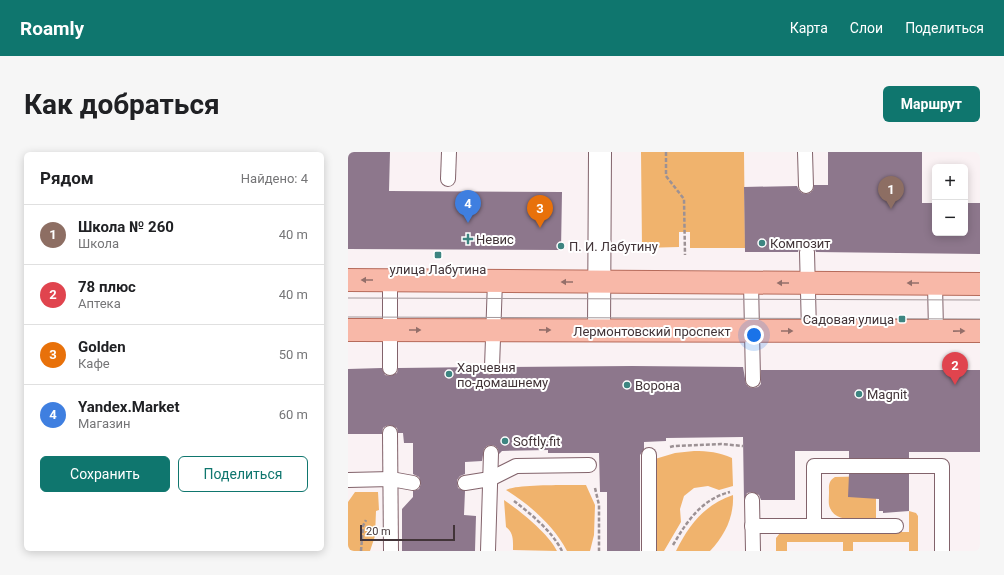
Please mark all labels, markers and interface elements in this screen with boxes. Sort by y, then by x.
text: Roamly [20,17,84,40]
text: Карта [790,20,828,36]
text: Слои [850,20,883,36]
text: Поделиться [905,20,984,36]
button: Маршрут [883,86,980,122]
text: Как добраться [24,88,220,121]
map controls [932,164,968,236]
button: + [932,164,968,200]
text: Рядом [40,168,94,188]
text: Найдено: 4 [241,171,308,186]
pin: 1 [878,176,904,209]
pin: 4 [455,190,481,223]
pin: 3 [527,195,553,228]
button: − [932,200,968,236]
text: Школа № 260 [78,218,174,236]
text: 1 [49,227,57,242]
text: 40 m [279,227,308,242]
place label: Невис [476,232,514,247]
marker: Невис [463,234,473,244]
text: Школа [78,236,119,251]
place label: Композит [770,236,831,251]
marker: Композит [757,238,767,248]
place label: П. И. Лабутину [569,239,658,254]
marker: П. И. Лабутину [556,241,566,251]
marker: улица Лабутина [433,250,443,260]
place label: улица Лабутина [390,262,486,277]
one-way arrow [360,277,373,283]
text: 78 плюс [78,278,136,296]
one-way arrow [560,279,573,285]
one-way arrow [776,280,789,286]
one-way arrow [907,280,919,287]
text: 2 [49,287,57,302]
text: 40 m [279,287,308,302]
text: Аптека [78,296,121,311]
place label: Садовая улица [803,312,894,327]
marker: Садовая улица [897,314,907,324]
street label: Лермонтовский проспект [573,324,731,339]
your location [744,325,764,345]
one-way arrow [409,327,422,333]
one-way arrow [539,327,551,334]
one-way arrow [781,328,794,334]
one-way arrow [953,328,966,334]
text: Golden [78,338,126,356]
text: 3 [49,347,57,362]
text: 50 m [279,347,308,362]
pin: 2 [942,352,968,385]
text: Кафе [78,356,110,371]
place label: Харчевня по-домашнему [457,360,548,390]
marker: Харчевня по-домашнему [444,369,454,379]
place label: Ворона [635,378,680,393]
marker: Ворона [622,380,632,390]
place label: Magnit [867,387,907,402]
marker: Magnit [854,389,864,399]
text: Yandex.Market [78,398,179,416]
text: 4 [49,407,57,422]
text: 60 m [279,407,308,422]
text: Магазин [78,416,131,431]
place label: Softly.fit [513,434,560,449]
marker: Softly.fit [500,436,510,446]
button: Сохранить [40,456,170,492]
button: Поделиться [178,456,308,492]
scale bar [360,523,455,542]
text: 20 m [366,525,391,538]

